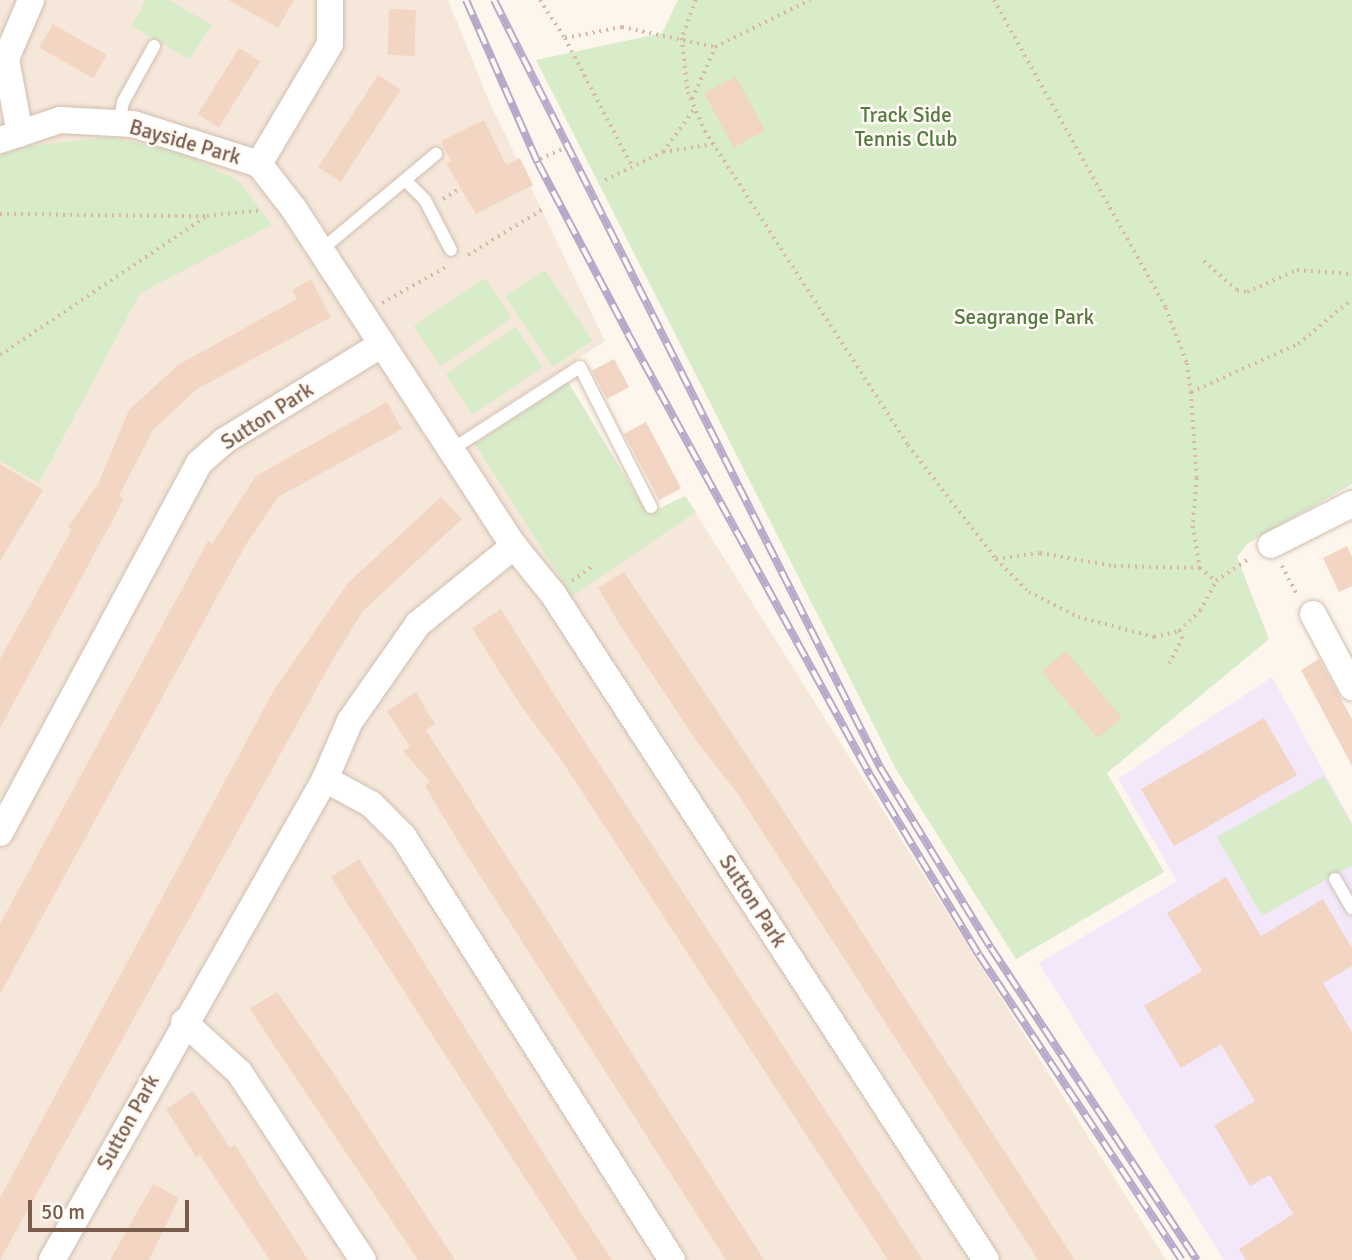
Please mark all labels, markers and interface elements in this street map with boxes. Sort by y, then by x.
park label: Track Side Tennis Club [855,102,957,152]
street label: Bayside Park [127,114,243,170]
park label: Seagrange Park [954,304,1094,330]
street label: Sutton Park [216,377,318,455]
street label: Sutton Park [714,850,792,952]
street label: Sutton Park [92,1070,164,1174]
scale bar [32,1186,192,1230]
text: 50 m [41,1199,85,1225]

